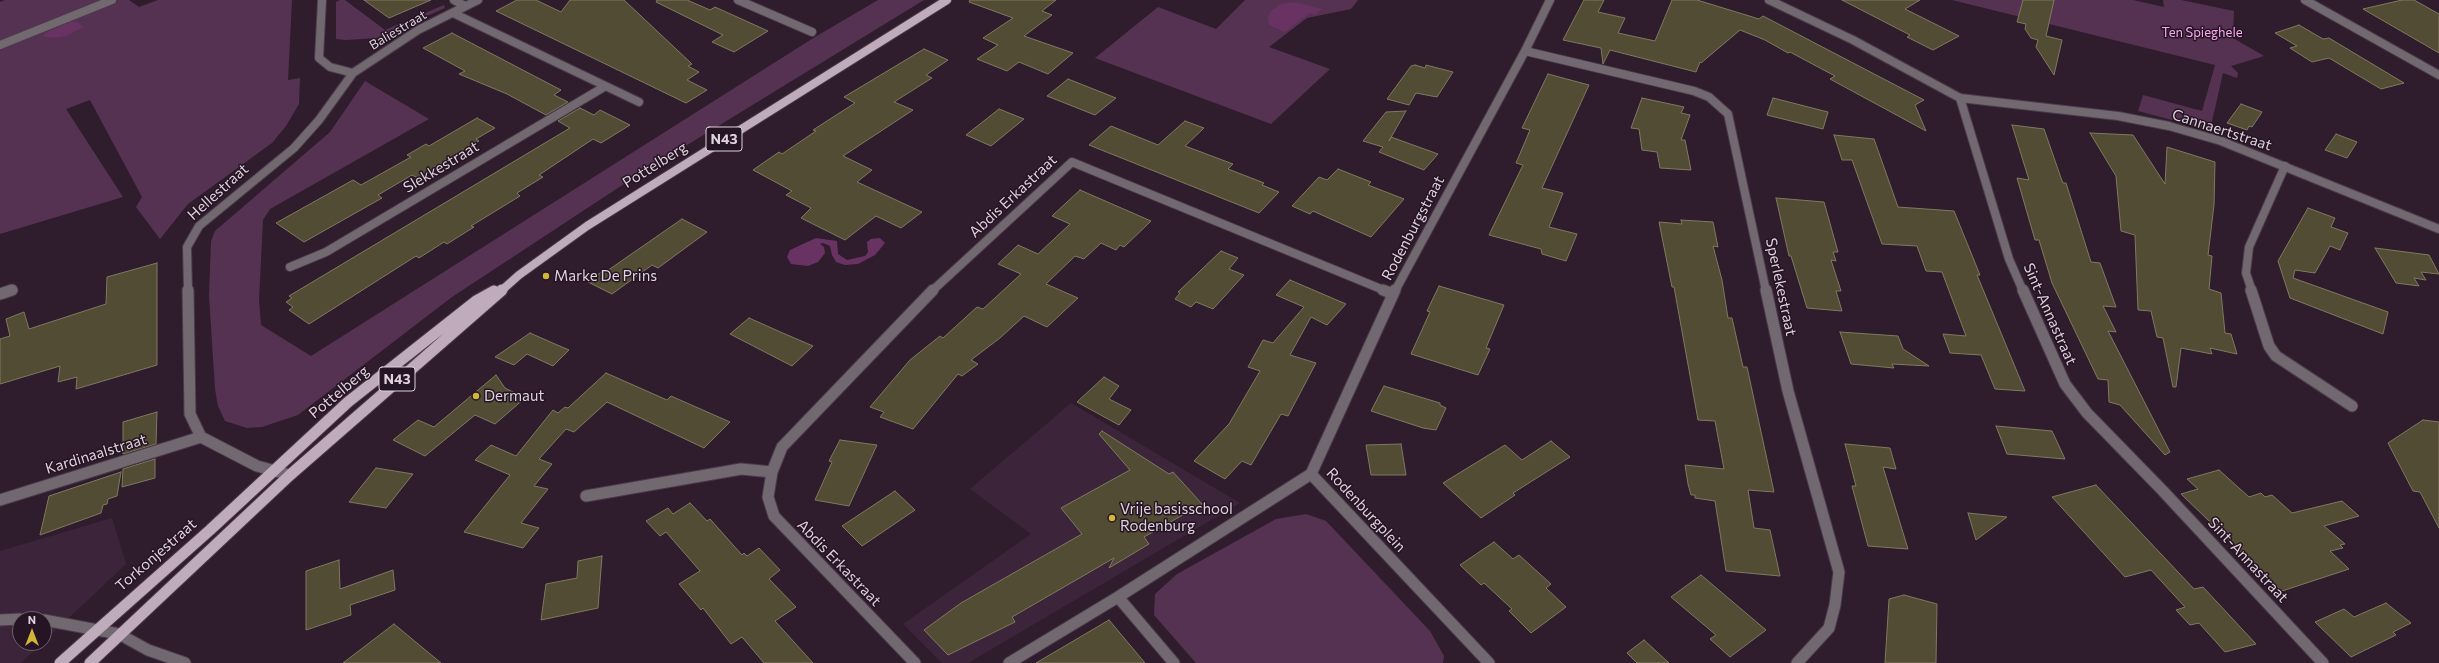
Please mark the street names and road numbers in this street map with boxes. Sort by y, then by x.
street label: Baliestraat [367,7,429,53]
street label: Cannaertstraat [2170,105,2274,155]
road number: N43 [706,127,742,151]
street label: Slekkestraat [400,137,482,197]
street label: Pottelberg [619,138,691,192]
street label: Abdis Erkastraat [966,151,1060,241]
street label: Hellestraat [184,160,252,224]
street label: Rodenburgstraat [1378,173,1448,283]
street label: Sperlekestraat [1762,236,1800,338]
street label: Sint-Annastraat [2020,260,2080,368]
street label: Pottelberg [305,362,373,422]
road number: N43 [379,367,415,391]
street label: Kardinaalstraat [43,430,149,478]
street label: Rodenburgplein [1323,464,1409,556]
street label: Sint-Annastraat [2204,514,2292,606]
street label: Torkonjestraat [112,515,200,595]
street label: Abdis Erkastraat [793,516,885,610]

